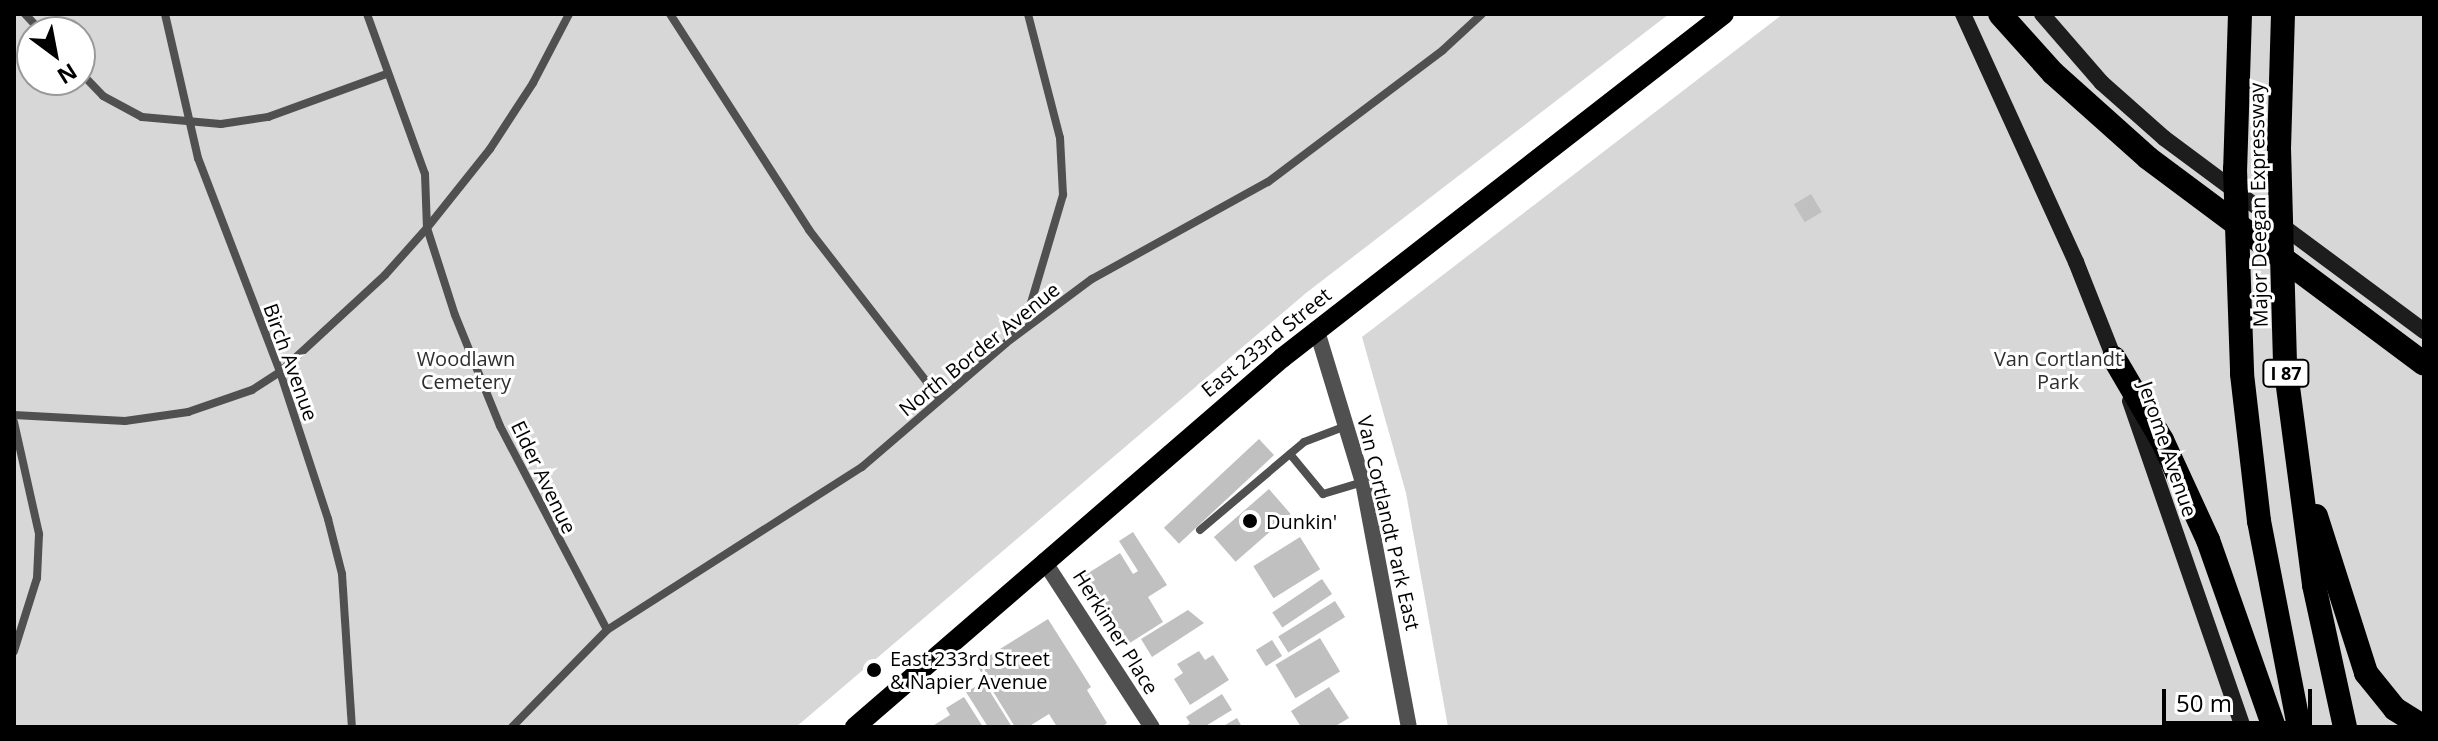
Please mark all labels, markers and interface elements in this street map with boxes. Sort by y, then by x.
north arrow [16,16,96,96]
text: N [52,57,83,92]
street label: Major Deegan Expressway [2244,82,2272,328]
street label: North Border Avenue [894,277,1064,421]
street label: East 233rd Street [1196,282,1336,402]
street label: Birch Avenue [259,300,323,424]
park label: Woodlawn Cemetery [417,346,515,393]
park label: Van Cortlandt Park [1994,346,2122,393]
road number: I 87 [2262,359,2310,387]
street label: Jerome Avenue [2134,378,2202,520]
street label: Van Cortlandt Park East [1353,413,1425,633]
street label: Elder Avenue [506,417,582,537]
place label: Dunkin' [1266,509,1337,533]
marker: Dunkin' [1241,512,1259,530]
street label: Herkimer Place [1068,566,1164,698]
place label: East 233rd Street & Napier Avenue [890,646,1050,693]
marker: East 233rd Street & Napier Avenue [865,661,883,679]
scale bar [2166,673,2316,723]
text: 50 m [2176,686,2232,719]

